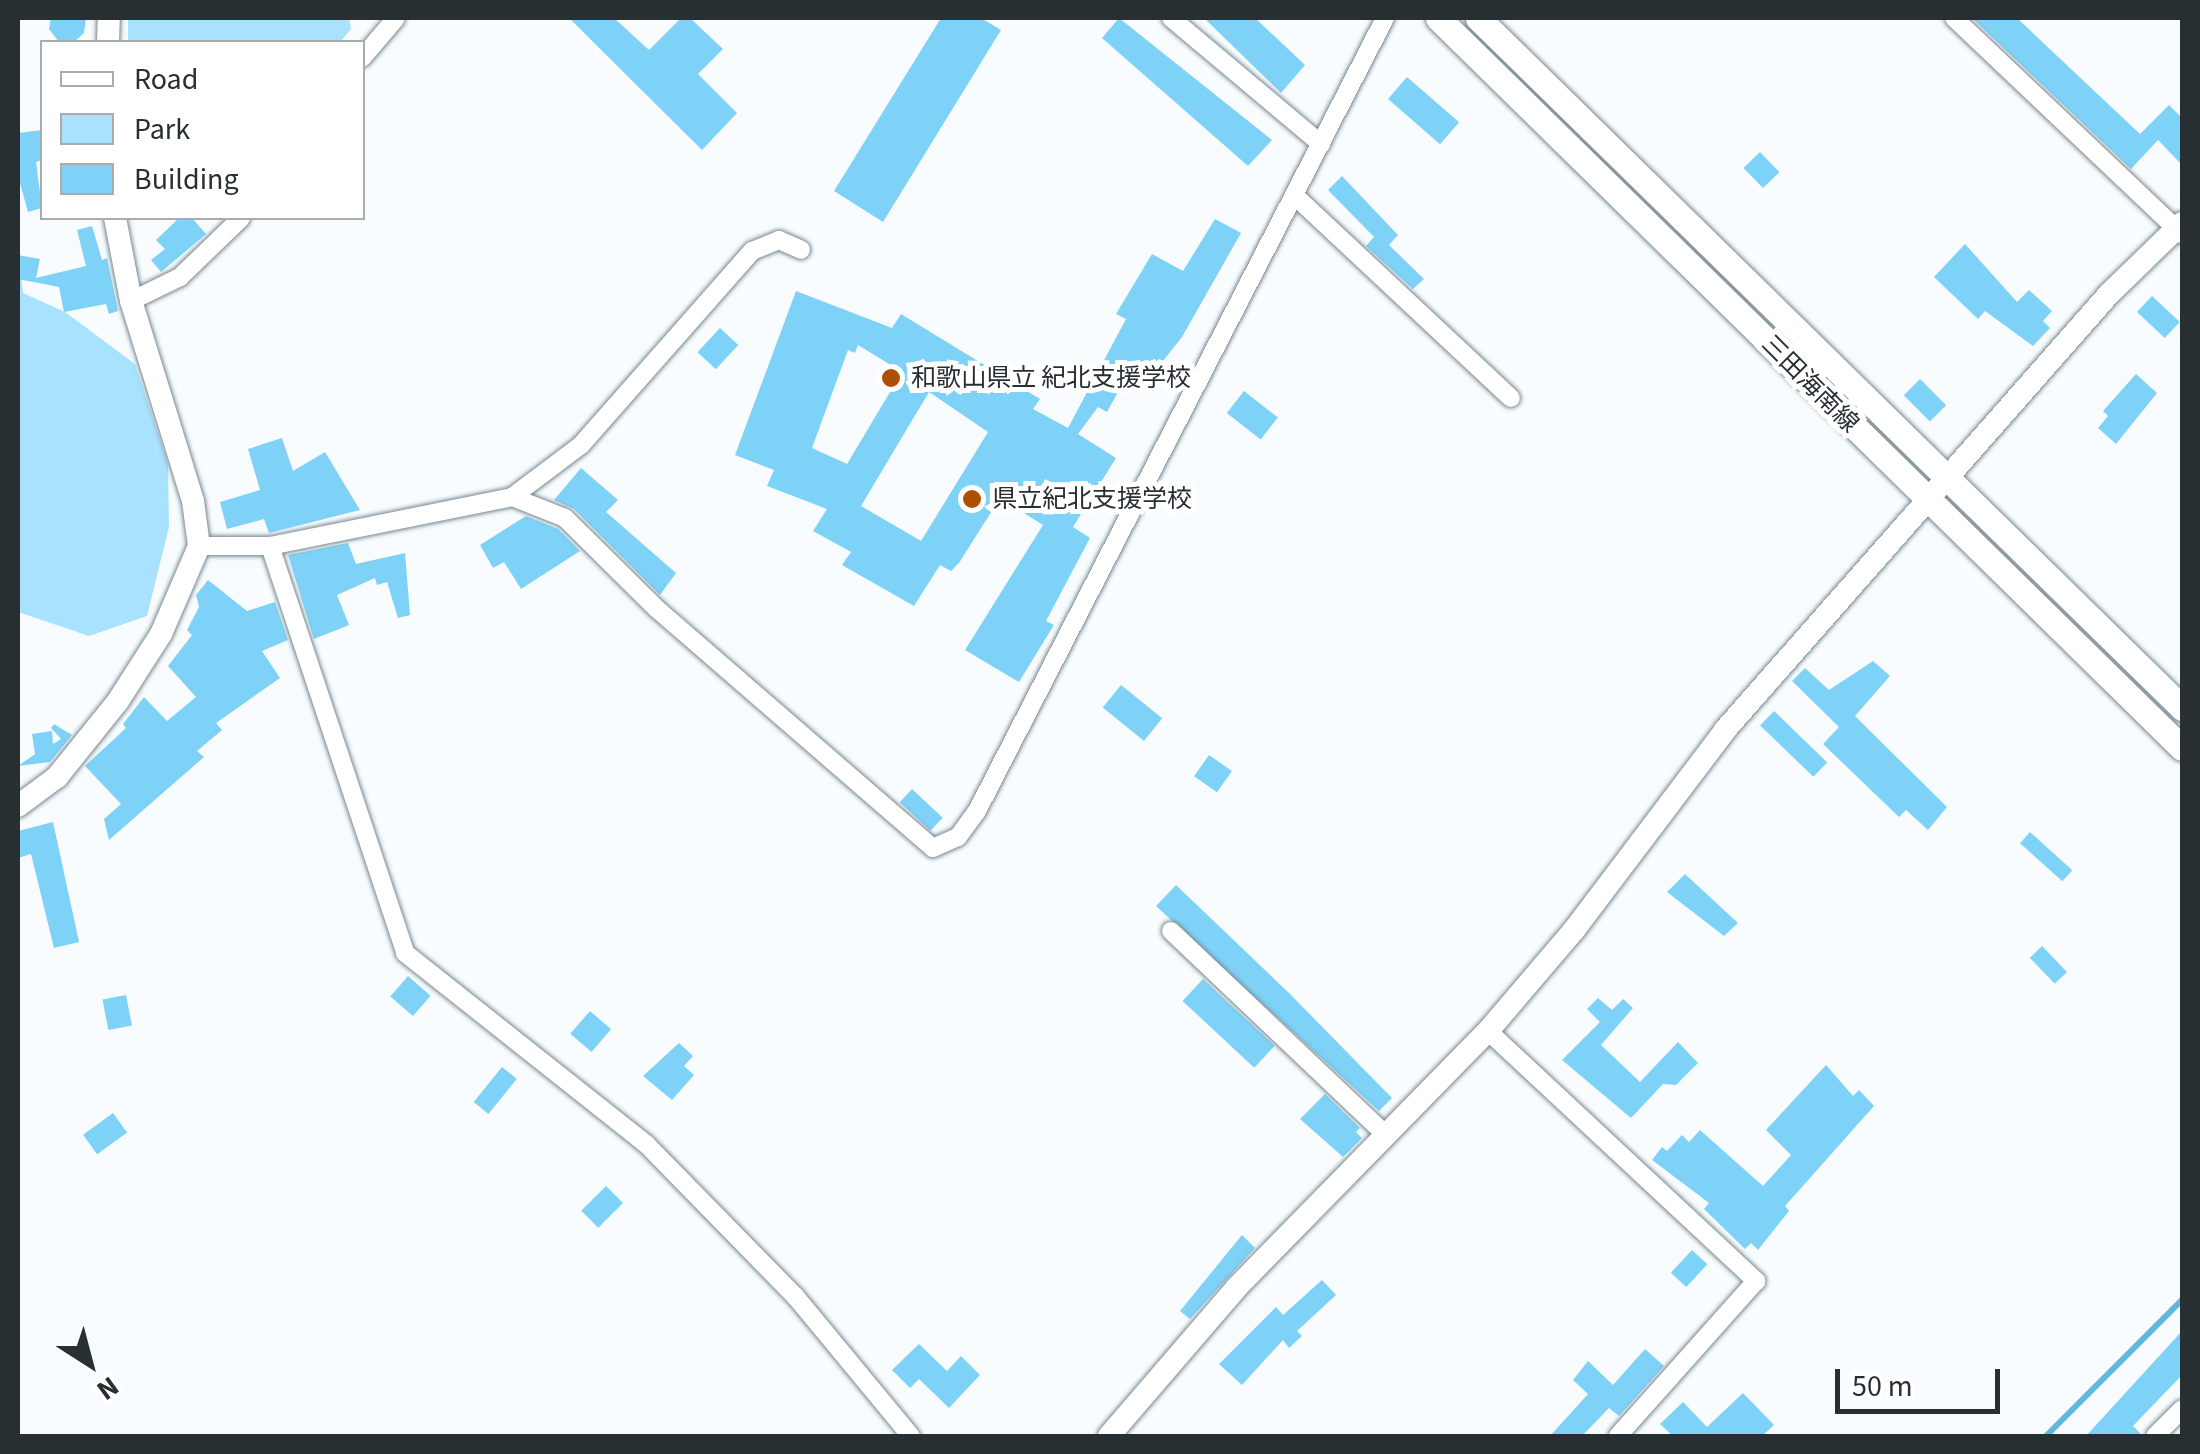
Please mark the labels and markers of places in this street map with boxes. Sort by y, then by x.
place label: 和歌山県立 紀北支援学校 [911,363,1191,393]
marker: 和歌山県立 紀北支援学校 [880,367,902,389]
place label: 県立紀北支援学校 [992,484,1192,514]
marker: 県立紀北支援学校 [961,488,983,510]

